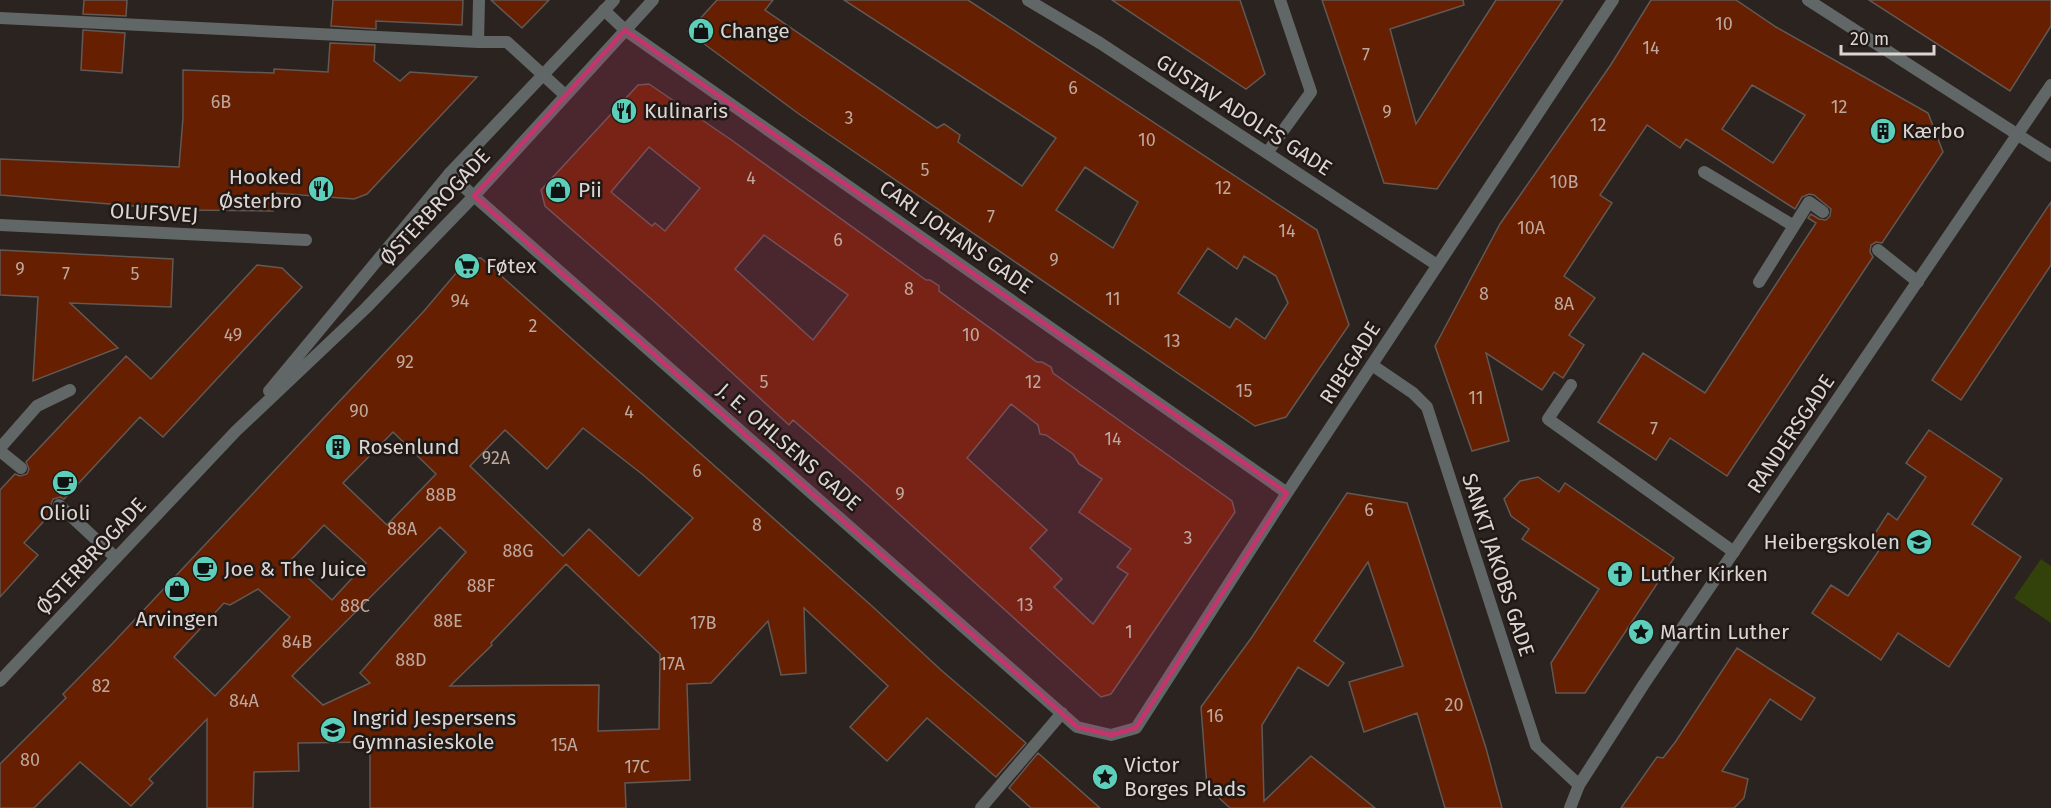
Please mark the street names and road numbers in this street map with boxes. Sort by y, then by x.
street label: GUSTAV ADOLFS GADE [1151,48,1337,182]
street label: ØSTERBROGADE [374,143,496,271]
street label: CARL JOHANS GADE [874,174,1038,300]
street label: OLUFSVEJ [109,198,199,228]
street label: RIBEGADE [1314,317,1386,409]
street label: RANDERSGADE [1742,370,1840,498]
street label: J. E. OHLSENS GADE [712,378,866,516]
street label: SANKT JAKOBS GADE [1456,470,1540,660]
street label: ØSTERBROGADE [30,492,152,620]

